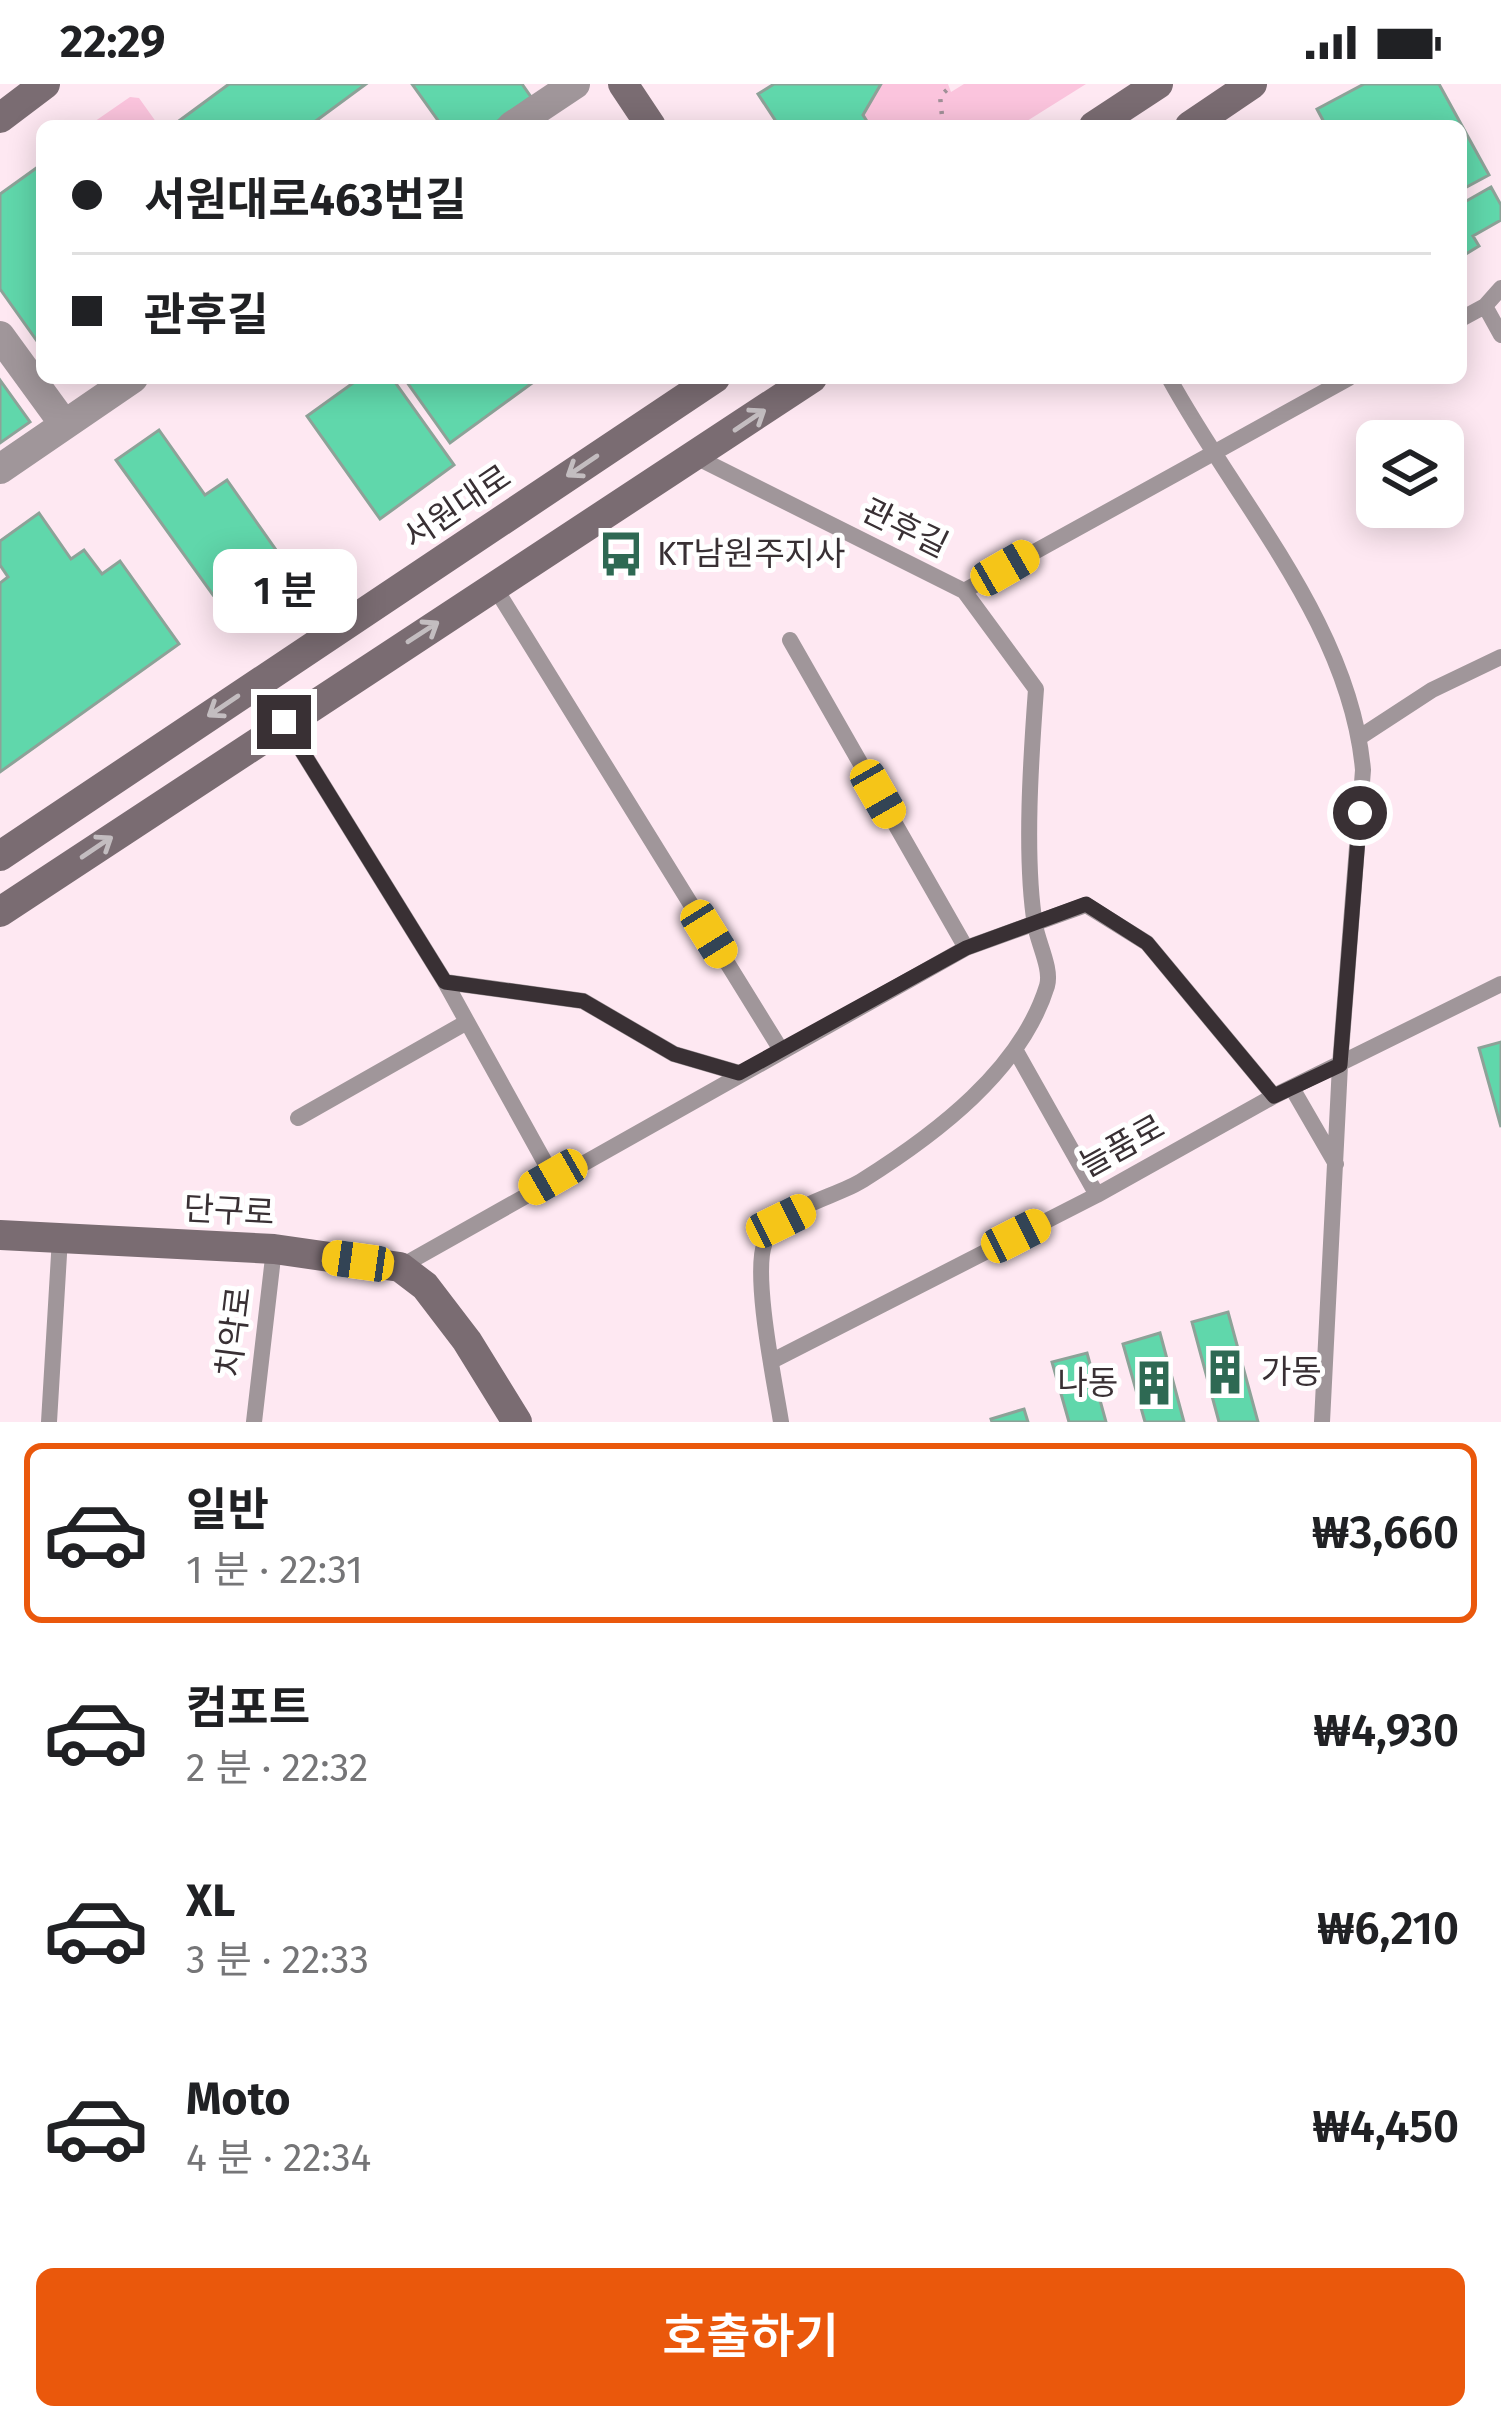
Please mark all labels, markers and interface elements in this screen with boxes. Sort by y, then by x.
text: 22:29 [60,15,165,69]
text: 서원대로463번길 [144,173,466,227]
text: 관후길 [144,288,268,342]
one-way arrow [732,407,766,432]
map controls [1356,420,1464,528]
button: layers [1356,420,1464,528]
one-way arrow [566,454,600,479]
street label: 서원대로 [395,456,519,558]
street label: 관후길 [855,490,955,566]
bus stop icon: KT남원주지사 [596,529,646,579]
place label: KT남원주지사 [657,534,845,574]
car [965,534,1045,602]
callout: 1 분 [212,548,356,632]
text: 1 분 [253,568,317,614]
one-way arrow [405,620,439,644]
one-way arrow [207,694,241,719]
route end [257,695,311,749]
car [844,754,912,834]
route start [1333,786,1387,840]
one-way arrow [80,835,114,860]
car [675,894,743,974]
street label: 늘품로 [1072,1106,1172,1186]
car [513,1143,593,1211]
street label: 단구로 [182,1189,276,1233]
car [741,1189,821,1253]
car [976,1204,1056,1268]
car [320,1238,396,1284]
street label: 치악로 [209,1284,259,1380]
building icon: 가동 [1200,1347,1250,1397]
place label: 가동 [1261,1352,1322,1392]
building icon: 나동 [1129,1358,1179,1408]
place label: 나동 [1057,1363,1118,1403]
icon: car [42,1479,150,1587]
text: 일반 [186,1483,269,1537]
text: ₩3,660 [1312,1506,1459,1560]
text: 1 분 · 22:31 [186,1547,363,1593]
icon: car [42,1677,150,1785]
text: 컴포트 [186,1681,310,1735]
text: ₩4,930 [1313,1704,1459,1758]
text: 2 분 · 22:32 [186,1745,368,1791]
text: XL [186,1874,235,1928]
icon: car [42,1875,150,1983]
text: ₩6,210 [1317,1902,1459,1956]
text: 3 분 · 22:33 [186,1937,369,1983]
text: Moto [186,2072,291,2126]
icon: car [42,2073,150,2181]
text: ₩4,450 [1312,2100,1459,2154]
text: 4 분 · 22:34 [186,2135,371,2181]
button: 호출하기 [36,2268,1465,2406]

